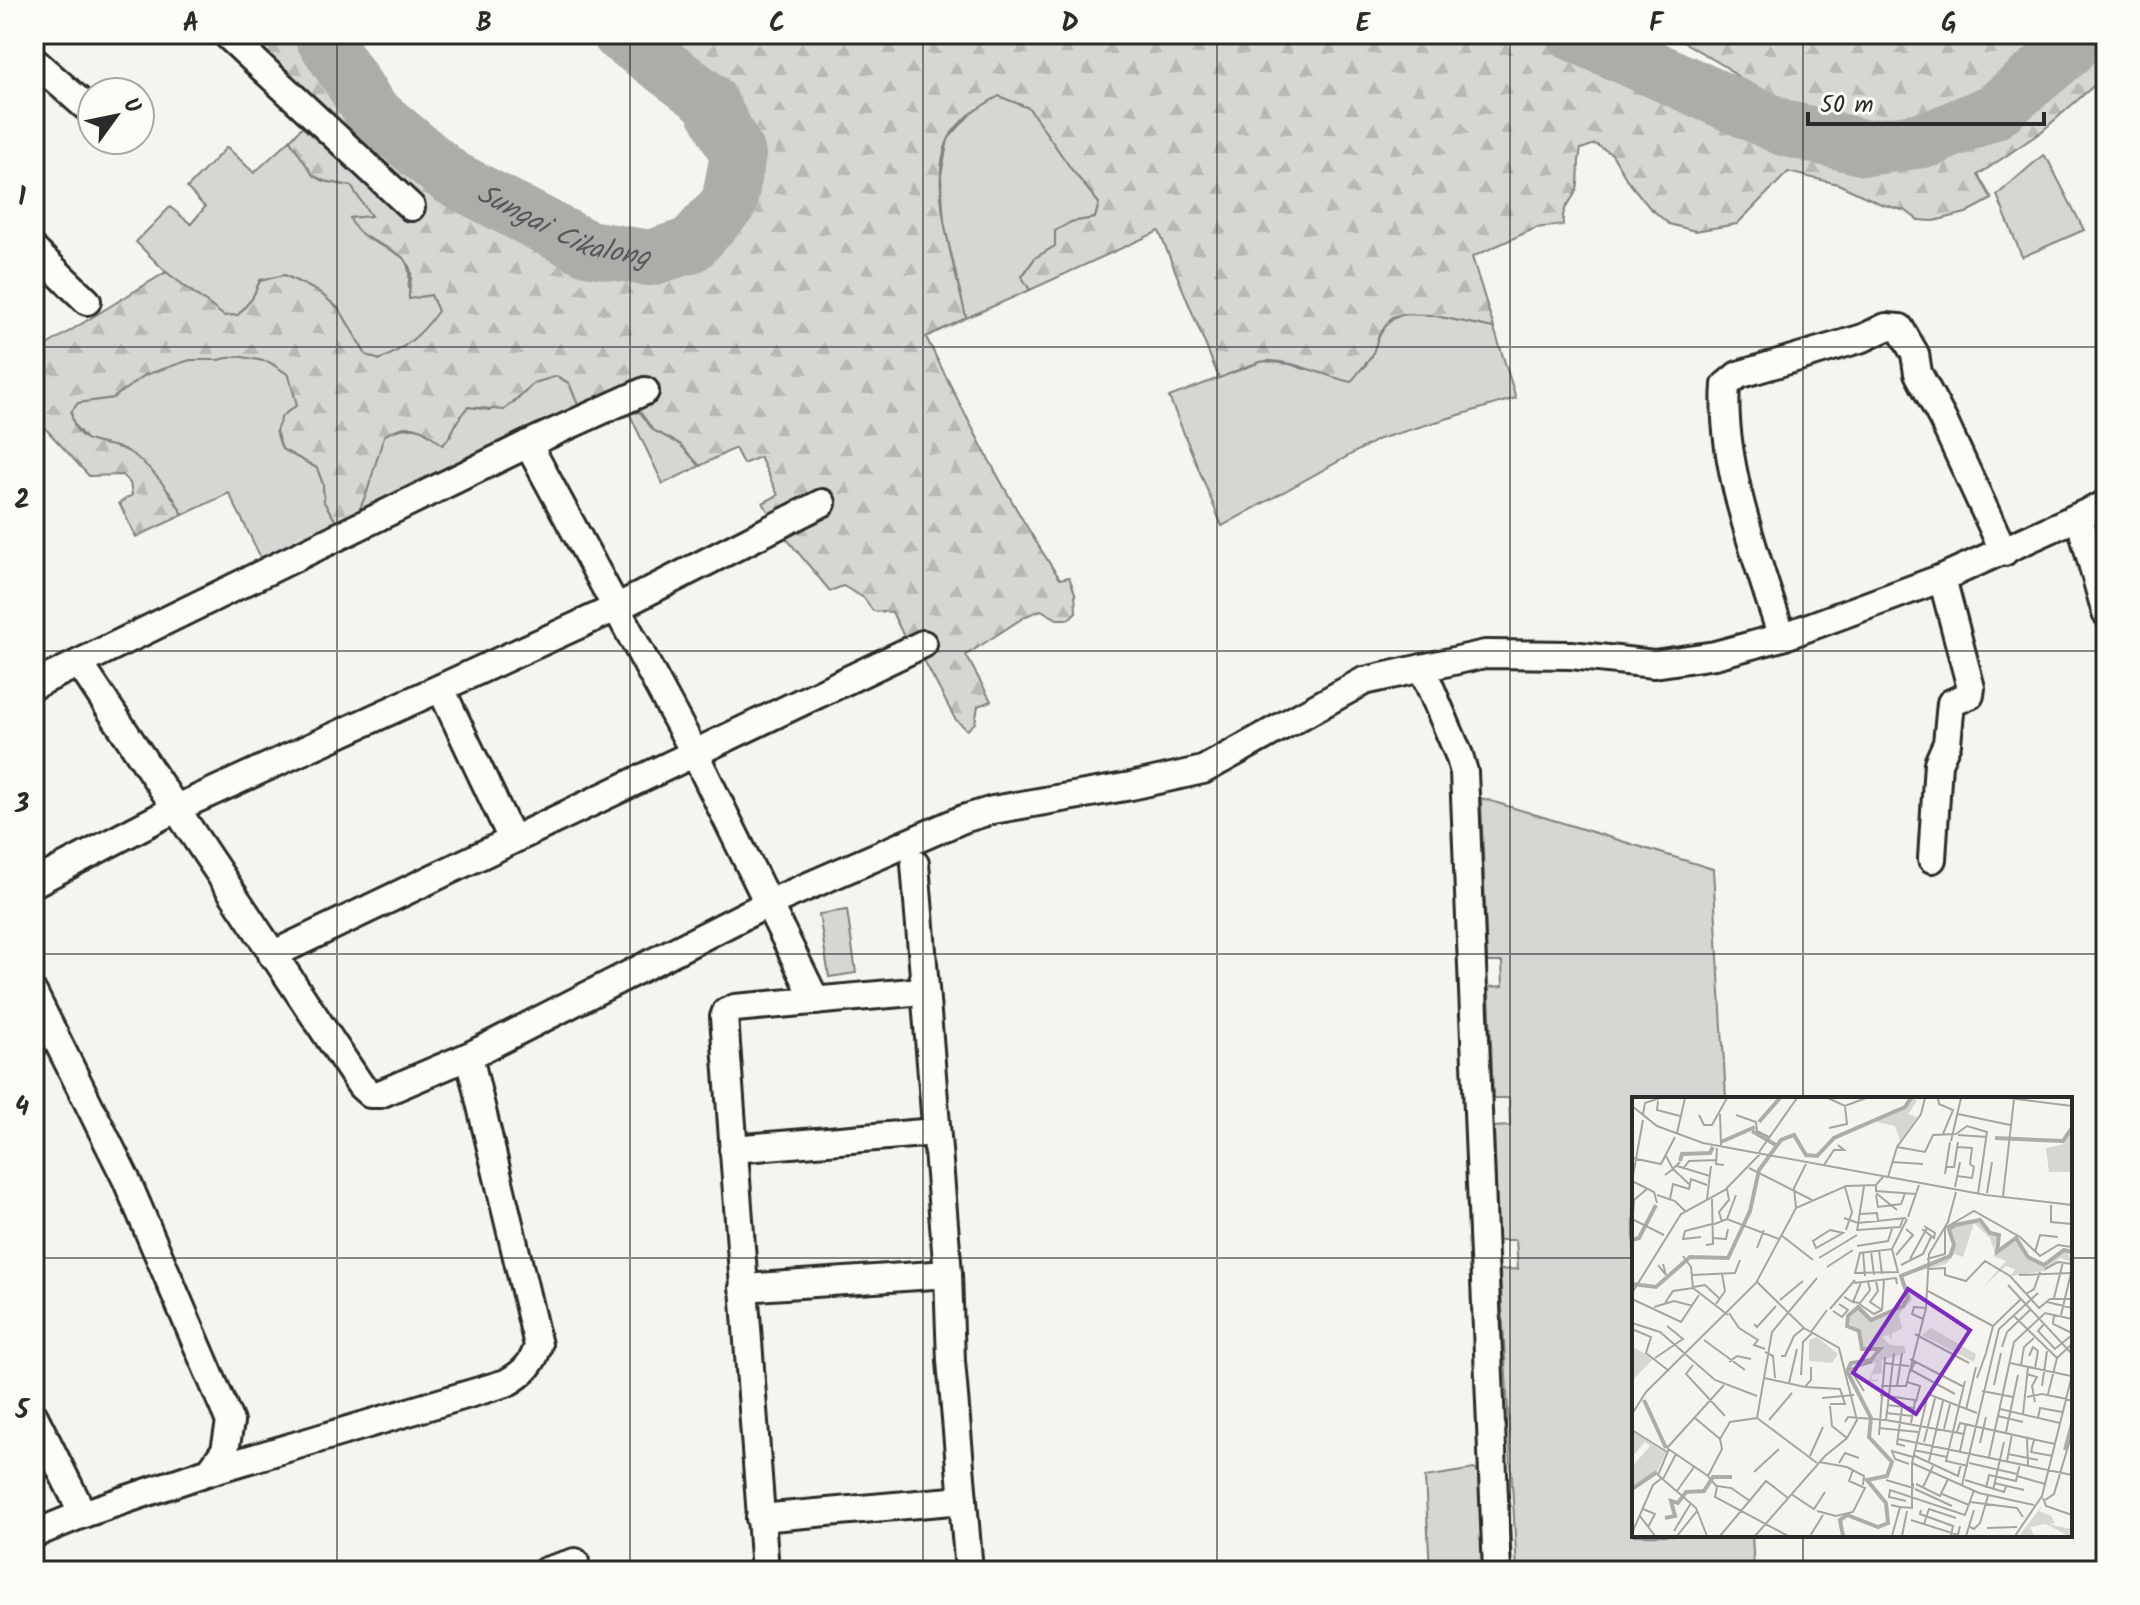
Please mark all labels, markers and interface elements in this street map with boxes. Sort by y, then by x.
text: A [183,3,199,45]
text: B [476,3,492,45]
text: C [769,3,785,45]
text: D [1061,3,1079,45]
text: E [1356,3,1372,45]
text: F [1649,3,1665,45]
text: G [1941,3,1957,45]
north arrow [76,76,156,156]
scale bar [1808,76,2044,126]
text: 50 m [1820,86,1874,125]
text: U [112,91,149,121]
water label: Sungai Cikalong [469,172,655,280]
text: 1 [18,177,26,219]
text: 2 [14,480,30,522]
text: 3 [14,784,29,826]
text: 4 [15,1087,29,1129]
inset map [1632,1097,2072,1537]
text: 5 [14,1390,30,1432]

